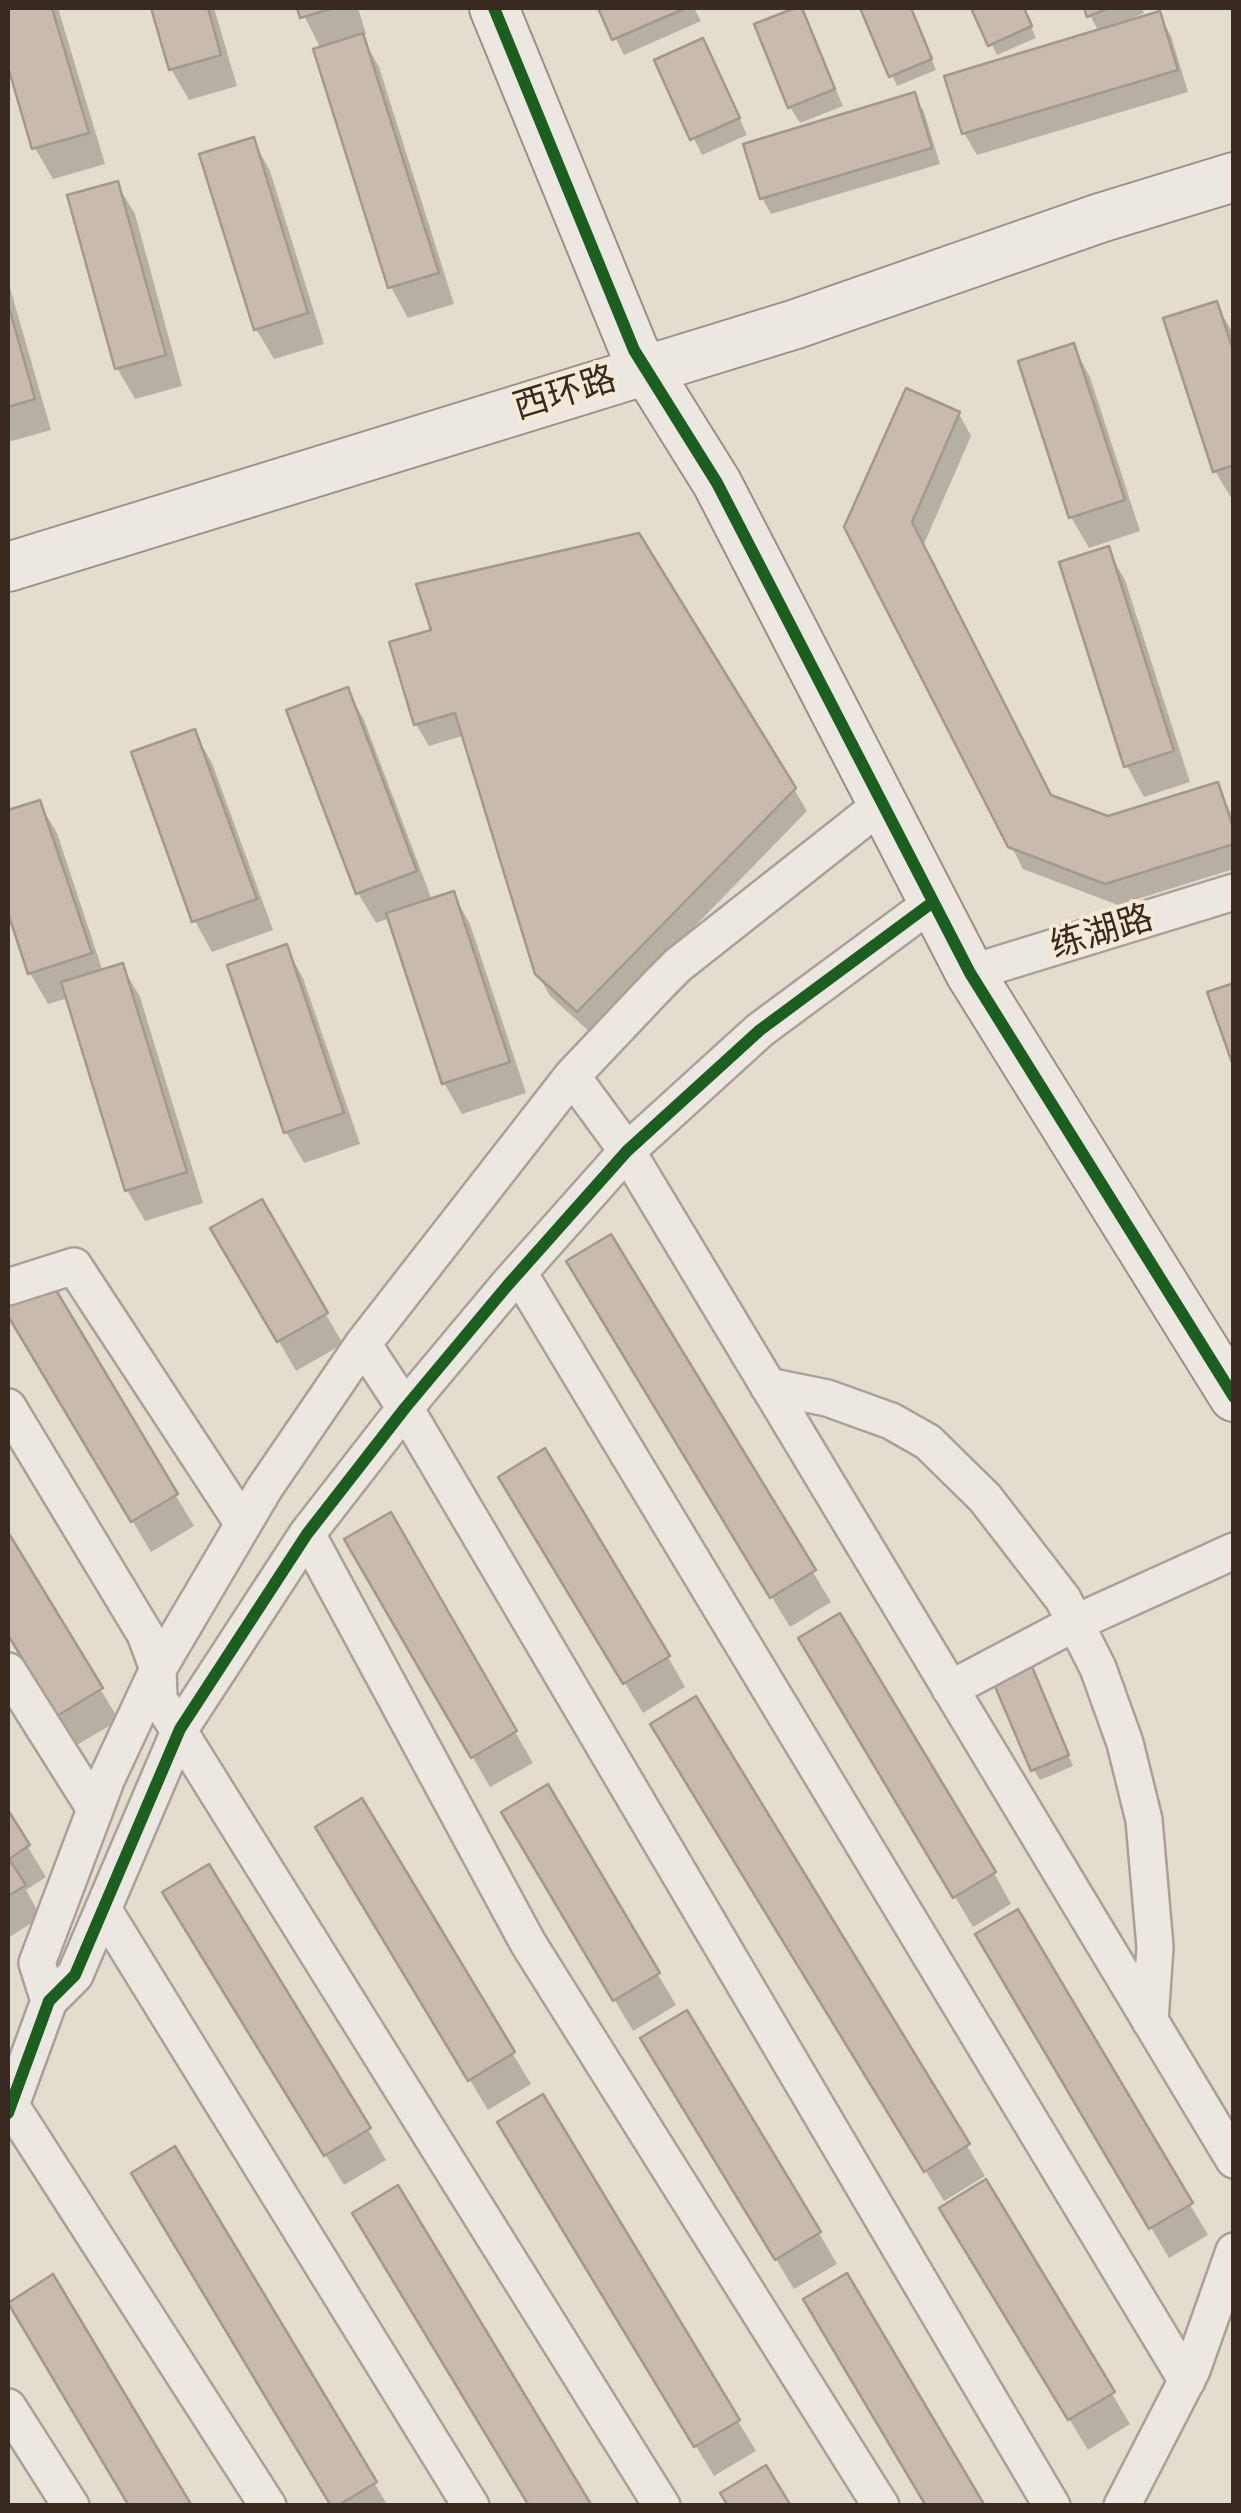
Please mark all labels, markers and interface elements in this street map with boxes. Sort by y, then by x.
street label: 西环路 [509,359,621,429]
street label: 练湖路 [1046,898,1158,968]

